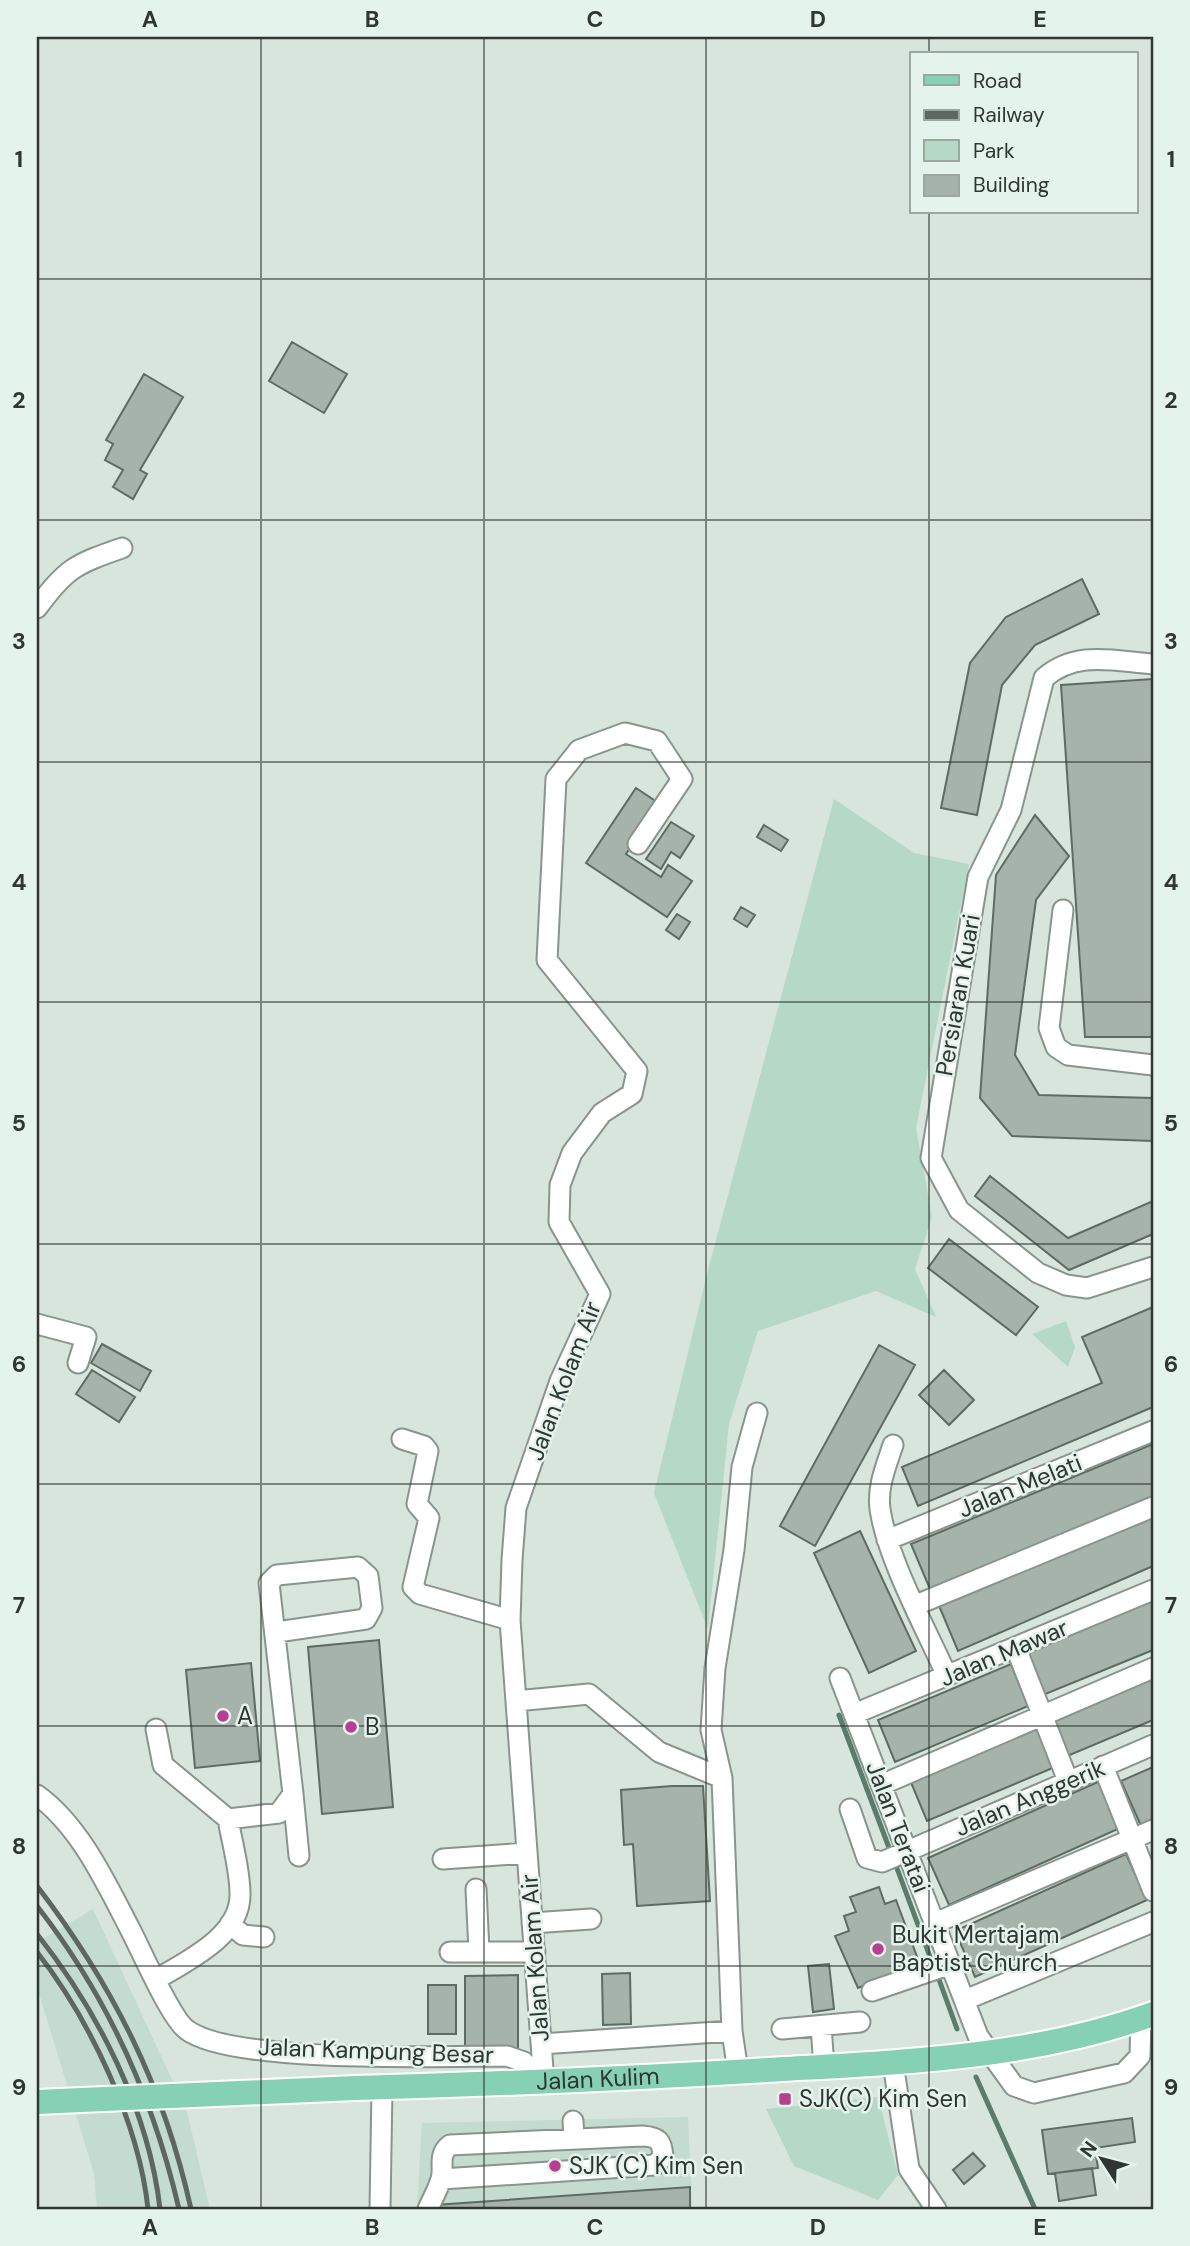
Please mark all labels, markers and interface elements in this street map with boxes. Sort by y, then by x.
text: A [142,4,158,34]
text: B [365,4,379,34]
text: C [587,4,603,34]
text: D [810,4,826,34]
text: E [1033,4,1047,34]
legend [910,52,1138,214]
text: Road [973,67,1022,95]
text: Railway [973,101,1045,129]
text: Park [973,137,1015,165]
text: 1 [15,144,23,174]
text: 1 [1167,144,1175,174]
text: Building [973,171,1050,199]
text: 2 [12,385,26,415]
text: 2 [1164,385,1178,415]
text: 3 [12,626,26,656]
text: 3 [1164,626,1178,656]
text: 4 [12,867,27,897]
text: 4 [1164,867,1179,897]
street label: Persiaran Kuari [928,912,987,1078]
text: 5 [12,1108,26,1138]
text: 5 [1164,1108,1178,1138]
street label: Jalan Kolam Air [519,1297,608,1465]
text: 6 [12,1349,26,1379]
text: 6 [1164,1349,1178,1379]
street label: Jalan Melati [953,1447,1086,1524]
text: 7 [13,1590,25,1620]
text: 7 [1165,1590,1177,1620]
street label: Jalan Mawar [935,1612,1073,1693]
place label: A [237,1700,253,1731]
marker: A [215,1708,231,1724]
place label: B [365,1711,379,1742]
marker: B [343,1719,359,1735]
street label: Jalan Anggerik [950,1752,1110,1843]
street label: Jalan Teratai [859,1757,938,1897]
text: 8 [12,1831,26,1861]
text: 8 [1164,1831,1178,1861]
street label: Jalan Kolam Air [513,1873,556,2043]
place label: Bukit Mertajam Baptist Church [892,1919,1059,1978]
marker: Bukit Mertajam Baptist Church [870,1941,886,1957]
street label: Jalan Kampung Besar [258,2031,495,2070]
street label: Jalan Kulim [535,2060,660,2097]
text: 9 [12,2072,26,2102]
text: 9 [1164,2072,1178,2102]
place label: SJK(C) Kim Sen [799,2083,967,2114]
marker: SJK(C) Kim Sen [777,2091,793,2107]
north arrow [1068,2124,1138,2194]
text: N [1074,2136,1103,2162]
place label: SJK (C) Kim Sen [569,2150,743,2181]
marker: SJK (C) Kim Sen [547,2158,563,2174]
text: A [142,2212,158,2242]
text: B [365,2212,379,2242]
text: C [587,2212,603,2242]
text: D [810,2212,826,2242]
text: E [1033,2212,1047,2242]

